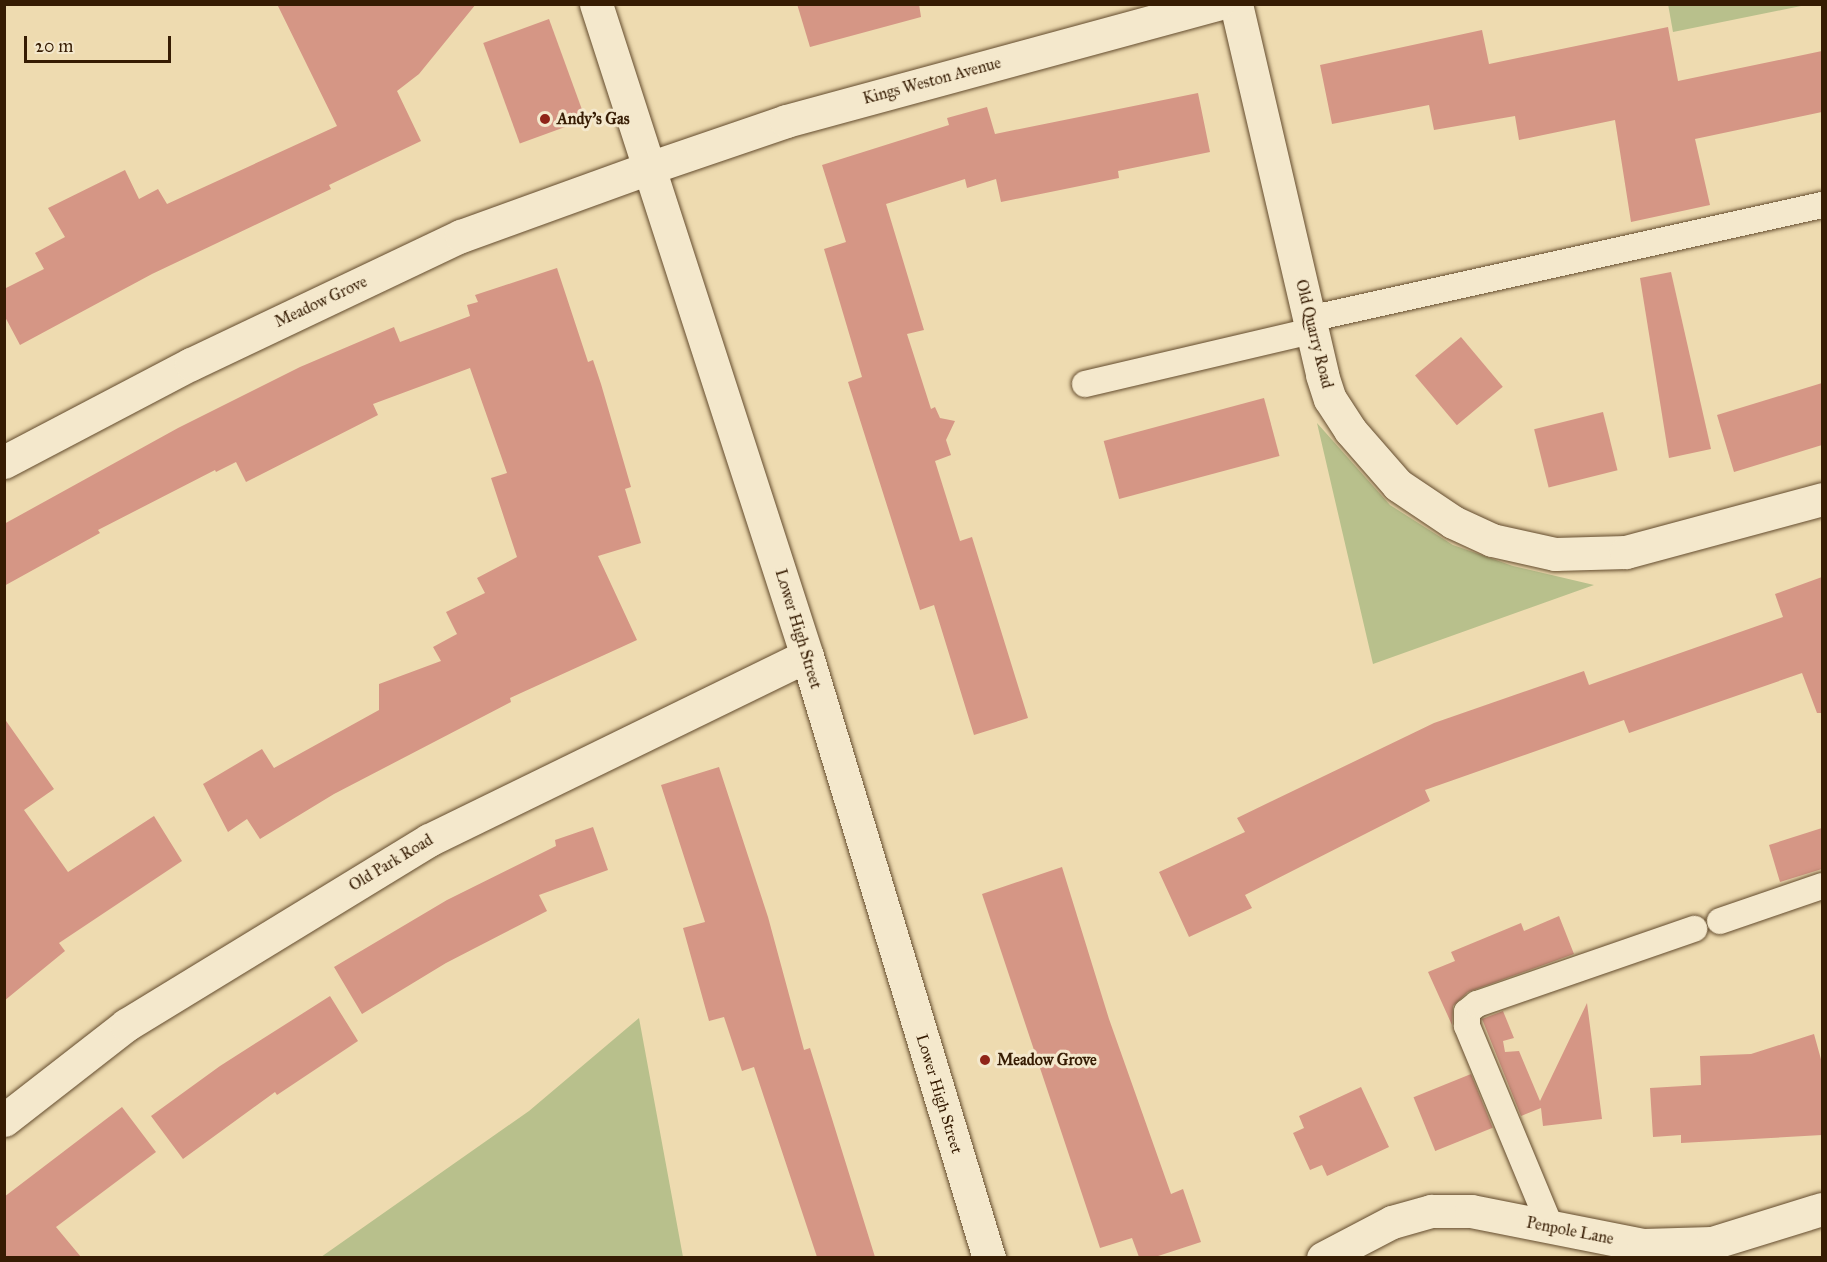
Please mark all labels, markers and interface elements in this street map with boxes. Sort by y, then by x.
scale bar [27,24,174,62]
text: 20 m [35,35,73,57]
street label: Kings Weston Avenue [861,53,1003,109]
place label: Andy's Gas [557,109,630,129]
marker: Andy's Gas [538,112,552,126]
street label: Meadow Grove [272,272,370,332]
street label: Old Quarry Road [1291,278,1337,390]
street label: Lower High Street [771,567,825,691]
street label: Old Park Road [346,830,436,896]
street label: Lower High Street [912,1032,966,1156]
place label: Meadow Grove [997,1050,1097,1070]
marker: Meadow Grove [978,1053,992,1067]
street label: Penpole Lane [1525,1213,1615,1249]

